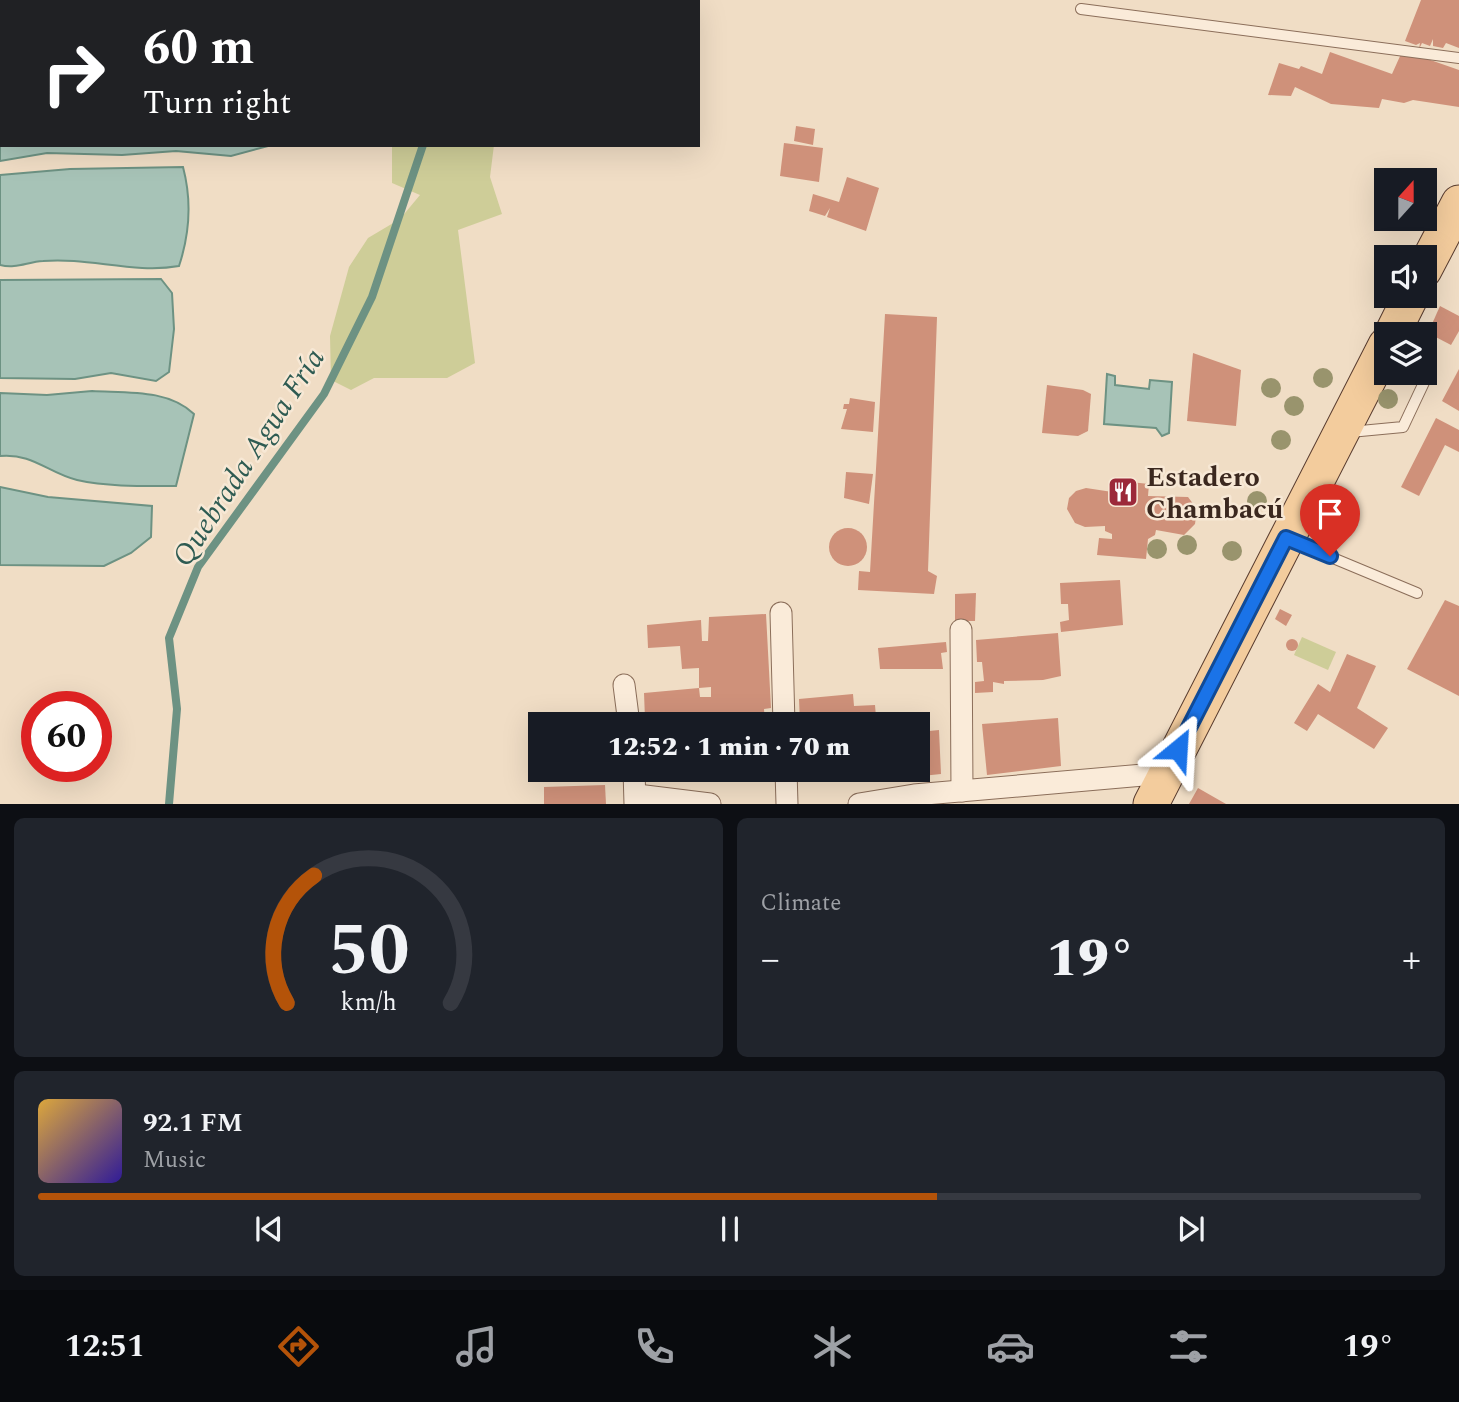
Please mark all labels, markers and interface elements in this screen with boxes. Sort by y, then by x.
text: 60 m [143,11,254,86]
icon: right [28,28,119,119]
text: Turn right [143,79,291,128]
north arrow [1374,168,1437,231]
map controls [1374,168,1437,385]
button: sound [1374,245,1437,308]
button: layers [1374,322,1437,385]
water label: Quebrada Agua Fría [161,339,337,576]
place label: Estadero Chambacú [1146,456,1284,531]
restaurant icon: Estadero Chambacú [1106,475,1140,509]
pin [1300,484,1360,556]
icon: arrive [1311,495,1349,533]
speed limit sign: 60 [21,691,112,782]
position arrow [1141,712,1215,786]
text: 12:52 · 1 min · 70 m [608,727,850,767]
text: Climate [761,886,841,921]
text: 50 [327,897,409,1008]
text: 19° [1047,920,1135,999]
text: − [761,931,780,989]
text: + [1402,931,1421,989]
text: km/h [340,984,396,1022]
text: 92.1 FM [143,1103,243,1143]
text: Music [143,1143,206,1178]
icon: previous [250,1210,288,1248]
icon: pause [711,1210,749,1248]
icon: next [1172,1210,1210,1248]
text: 12:51 [65,1322,145,1371]
icon: directions [274,1322,323,1371]
icon: music [452,1322,501,1371]
icon: phone [630,1322,679,1371]
icon: climate [808,1322,857,1371]
icon: car [986,1322,1035,1371]
icon: filters [1164,1322,1213,1371]
text: 19° [1342,1322,1394,1371]

